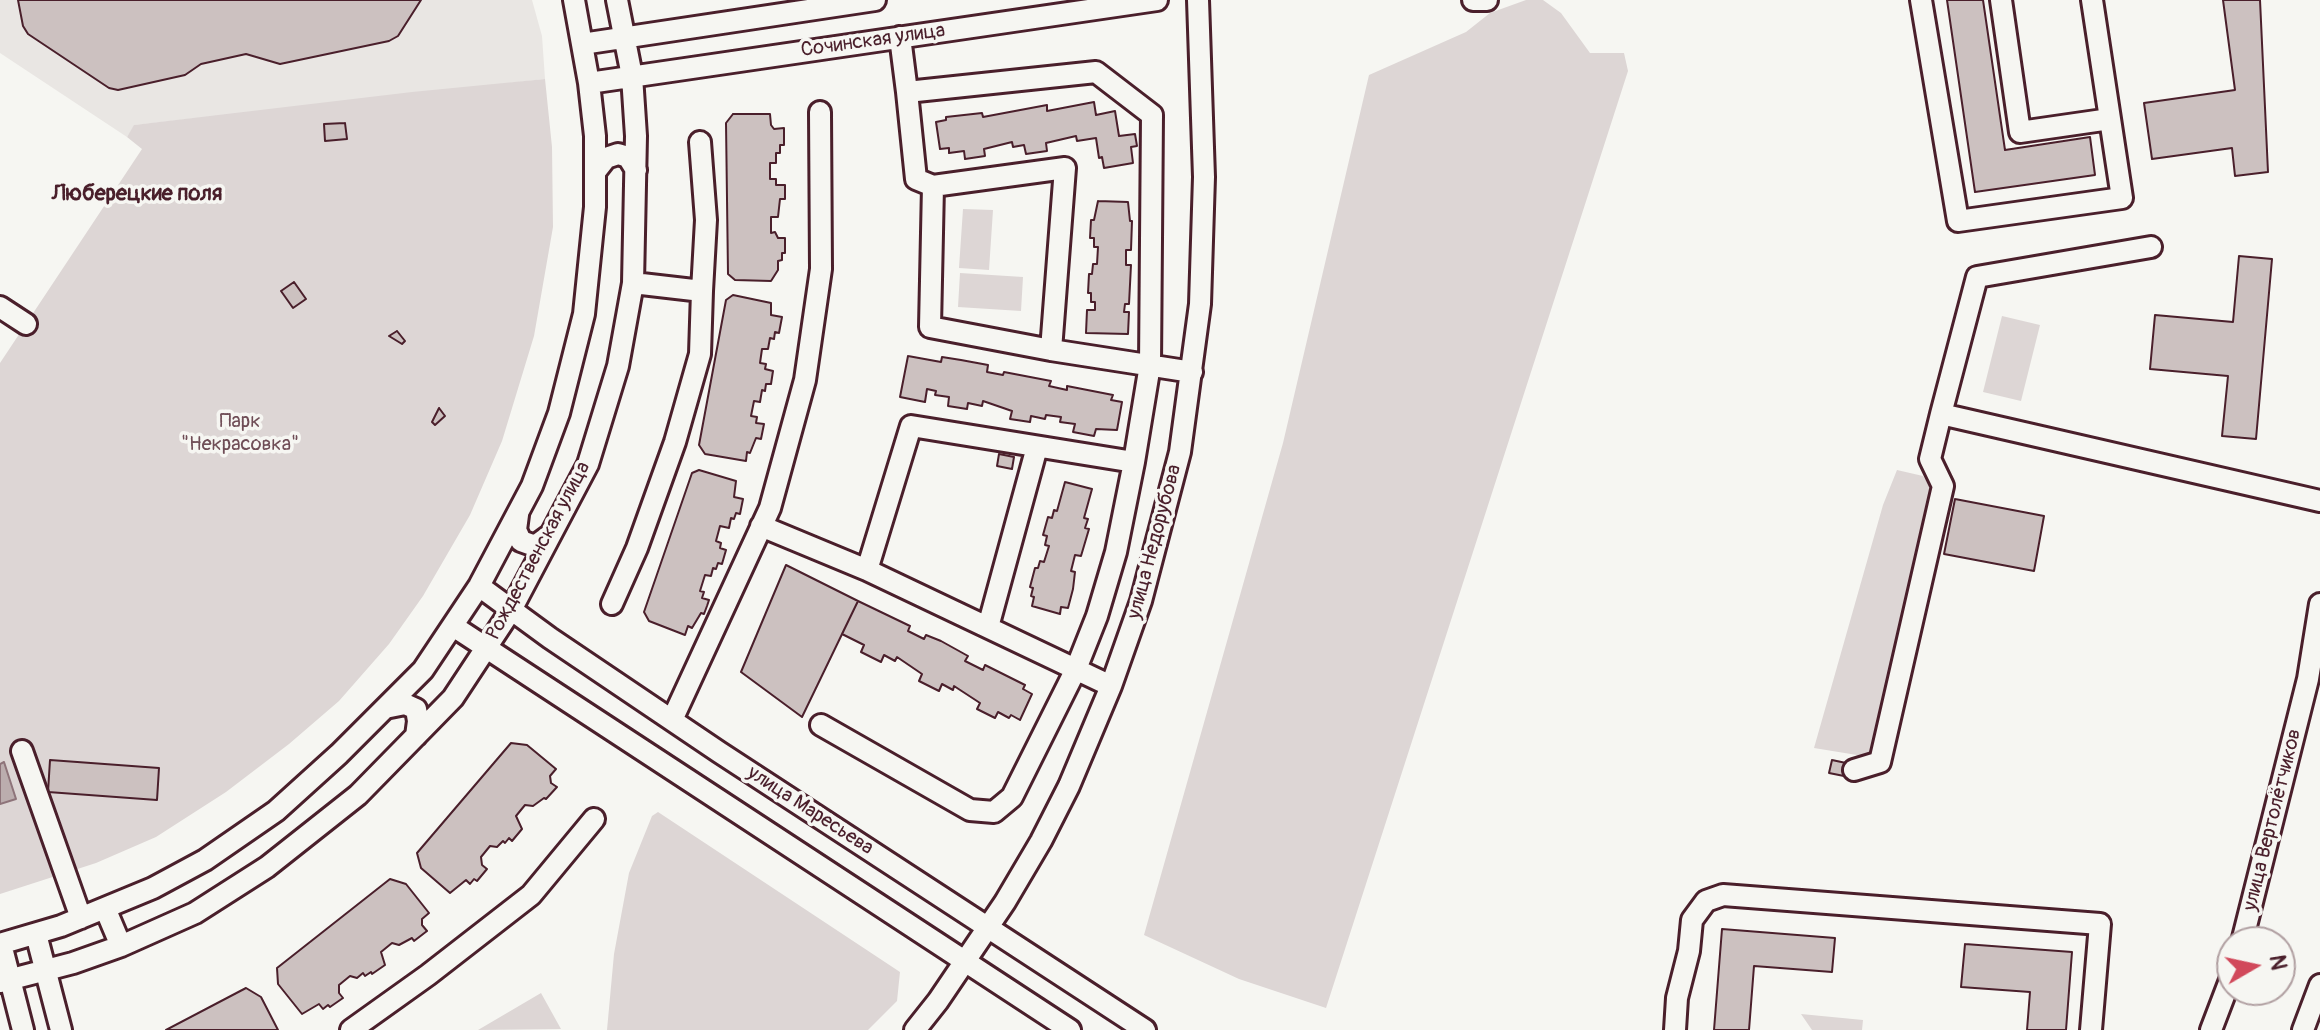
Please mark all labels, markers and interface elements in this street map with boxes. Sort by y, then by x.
street label: Сочинская улица [799,19,947,63]
district label: Люберецкие поля [52,181,222,207]
park label: Парк "Некрасовка" [181,410,299,457]
street label: Рождественская улица [482,458,596,644]
street label: улица Недорубова [1123,462,1187,622]
street label: улица Вертолётчиков [2239,726,2307,914]
street label: улица Маресьева [742,761,878,861]
north arrow [2216,926,2296,1006]
text: N [2263,953,2293,972]

